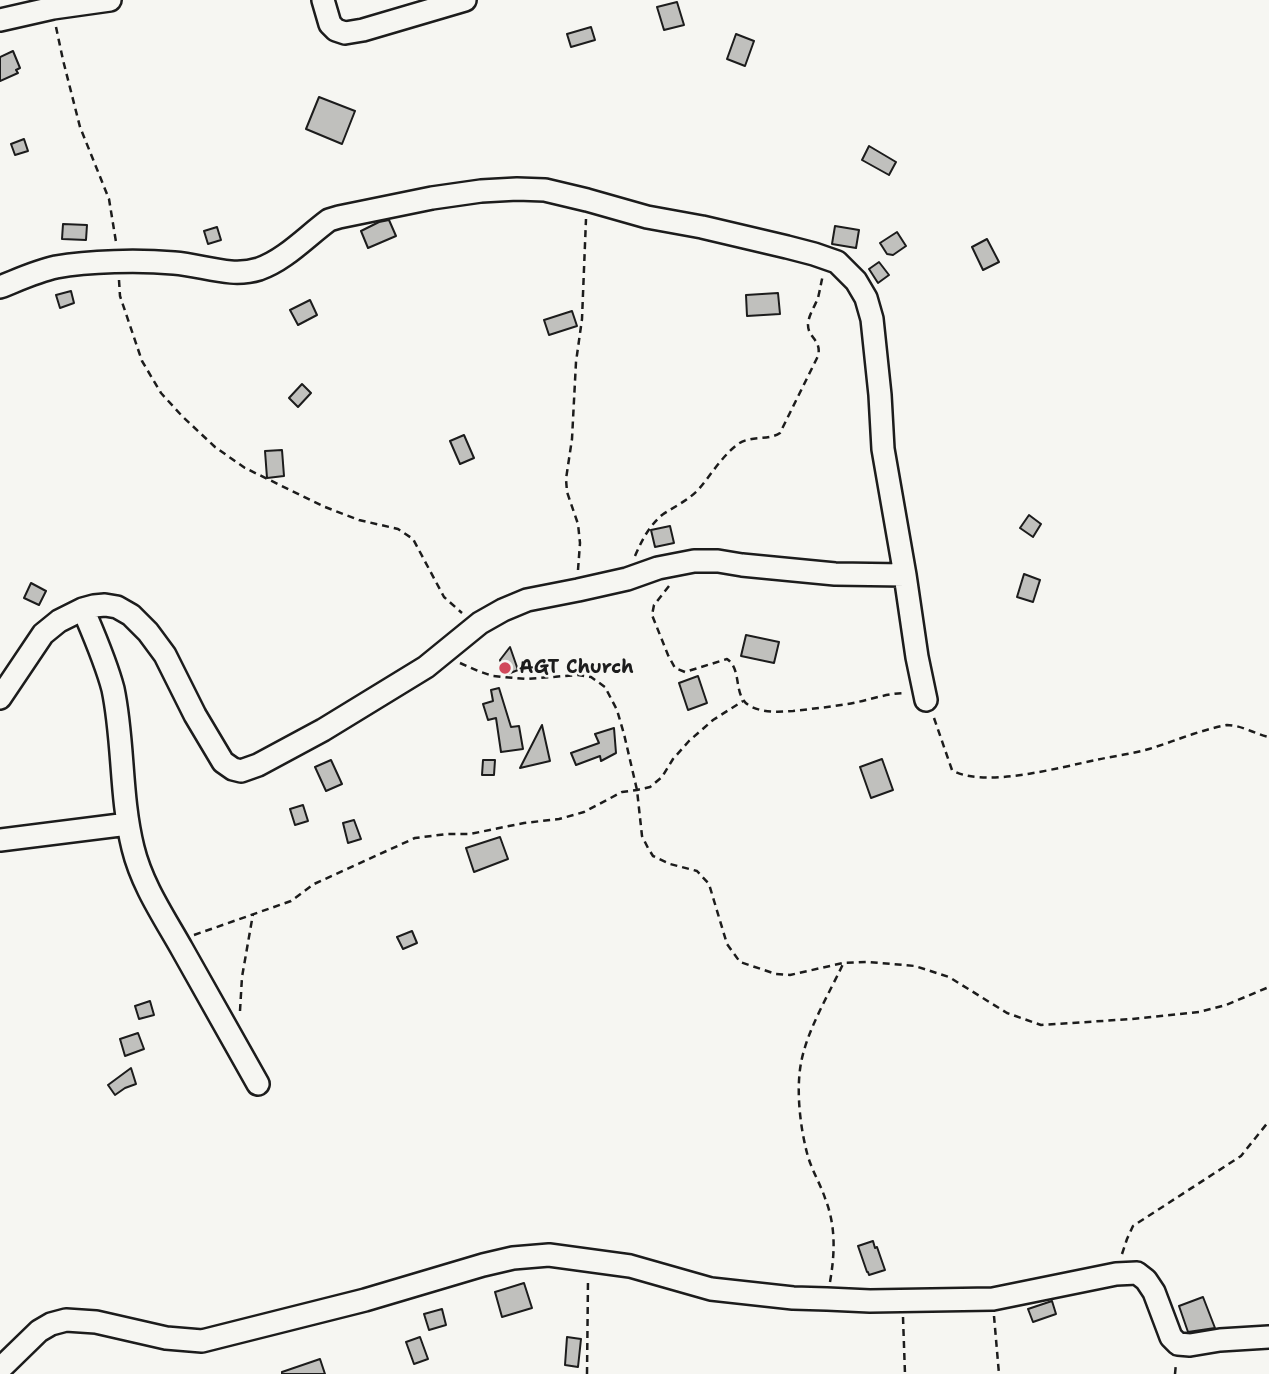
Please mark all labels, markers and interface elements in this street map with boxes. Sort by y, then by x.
place label: AGT Church [519,657,634,679]
marker: AGT Church [497,660,513,676]

